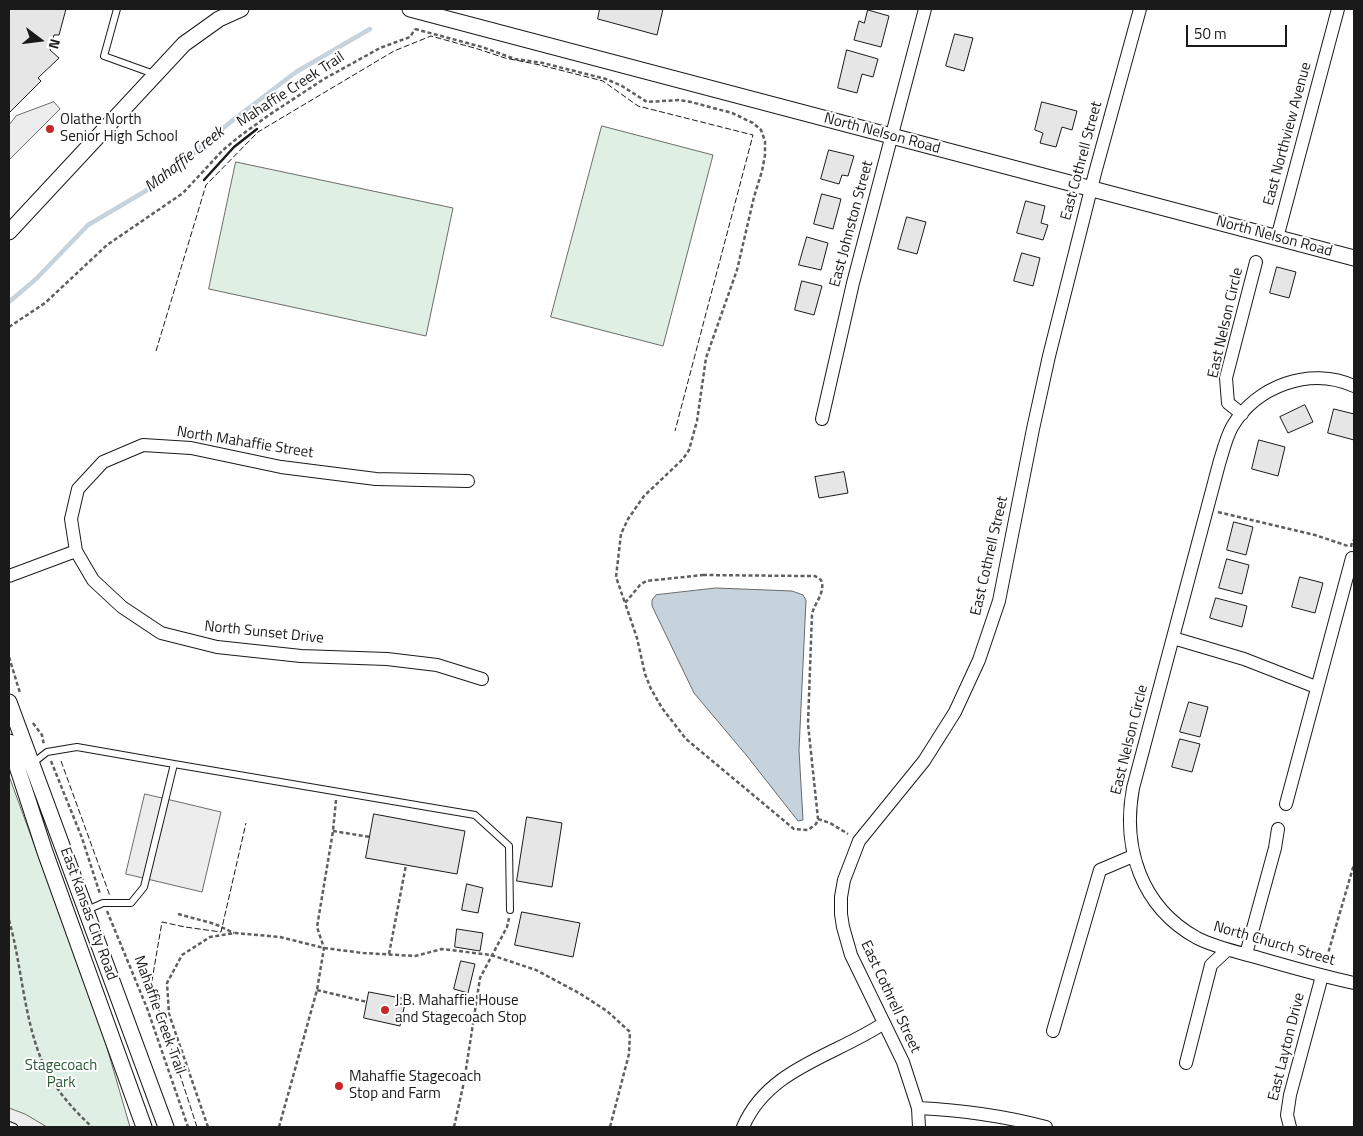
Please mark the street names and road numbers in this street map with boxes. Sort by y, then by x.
street label: Mahaffie Creek Trail [234,49,348,131]
street label: East Northview Avenue [1260,60,1316,208]
street label: East Cothrell Street [1058,100,1106,222]
street label: North Nelson Road [822,110,942,158]
street label: East Johnston Street [827,159,877,289]
street label: North Nelson Road [1214,213,1334,261]
street label: East Nelson Circle [1205,266,1247,380]
street label: North Mahaffie Street [175,423,315,463]
street label: East Cothrell Street [968,495,1012,617]
street label: North Sunset Drive [203,618,325,648]
street label: East Nelson Circle [1108,683,1152,797]
street label: East Kansas City Road [56,845,120,983]
street label: North Church Street [1211,918,1337,970]
street label: East Cothrell Street [856,938,924,1056]
street label: Mahaffie Creek Trail [129,953,189,1077]
street label: East Layton Drive [1265,991,1309,1103]

